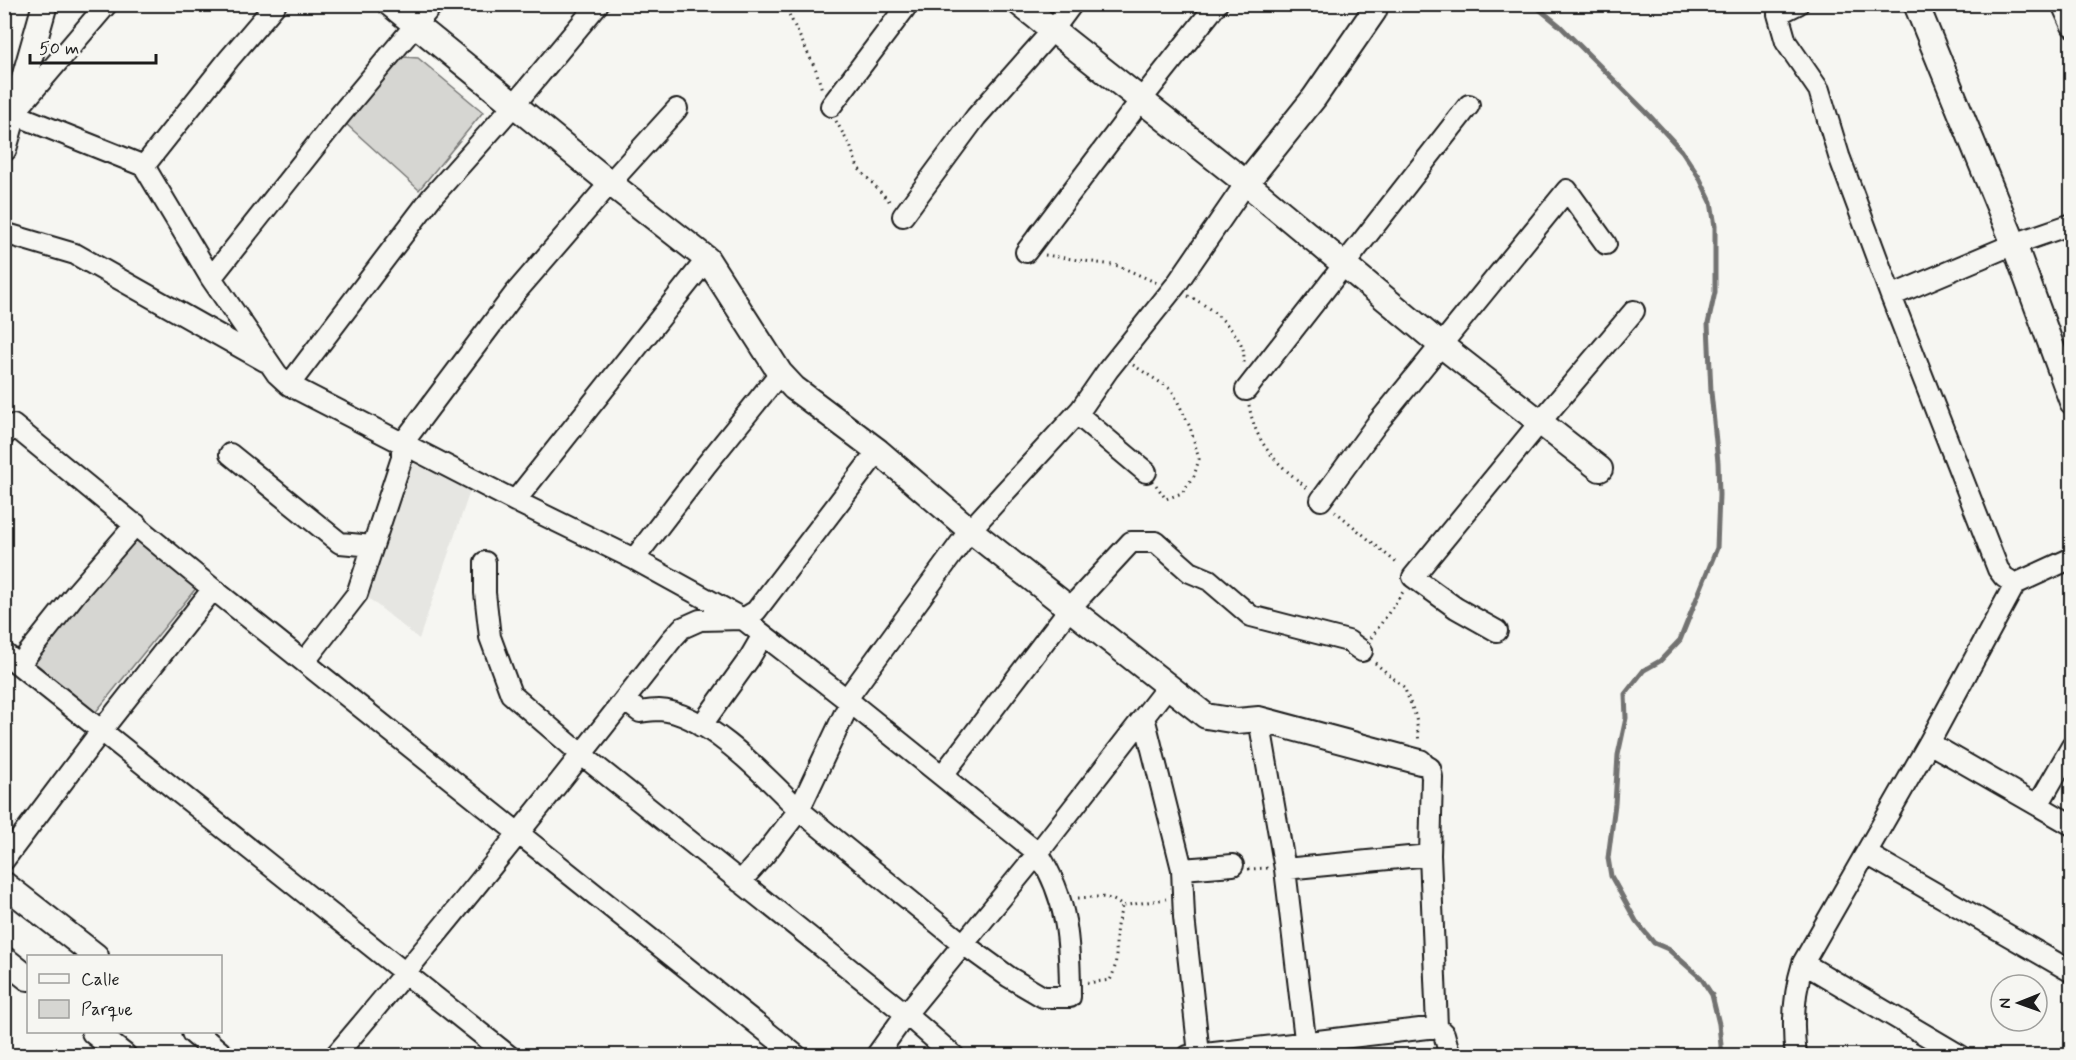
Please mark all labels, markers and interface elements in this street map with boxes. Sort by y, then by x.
scale bar [30,27,156,65]
text: 50 m [39,37,79,61]
legend [27,955,222,1033]
text: Calle [81,968,120,992]
north arrow [1989,973,2049,1033]
text: Parque [81,998,133,1022]
text: N [1995,998,2016,1009]

